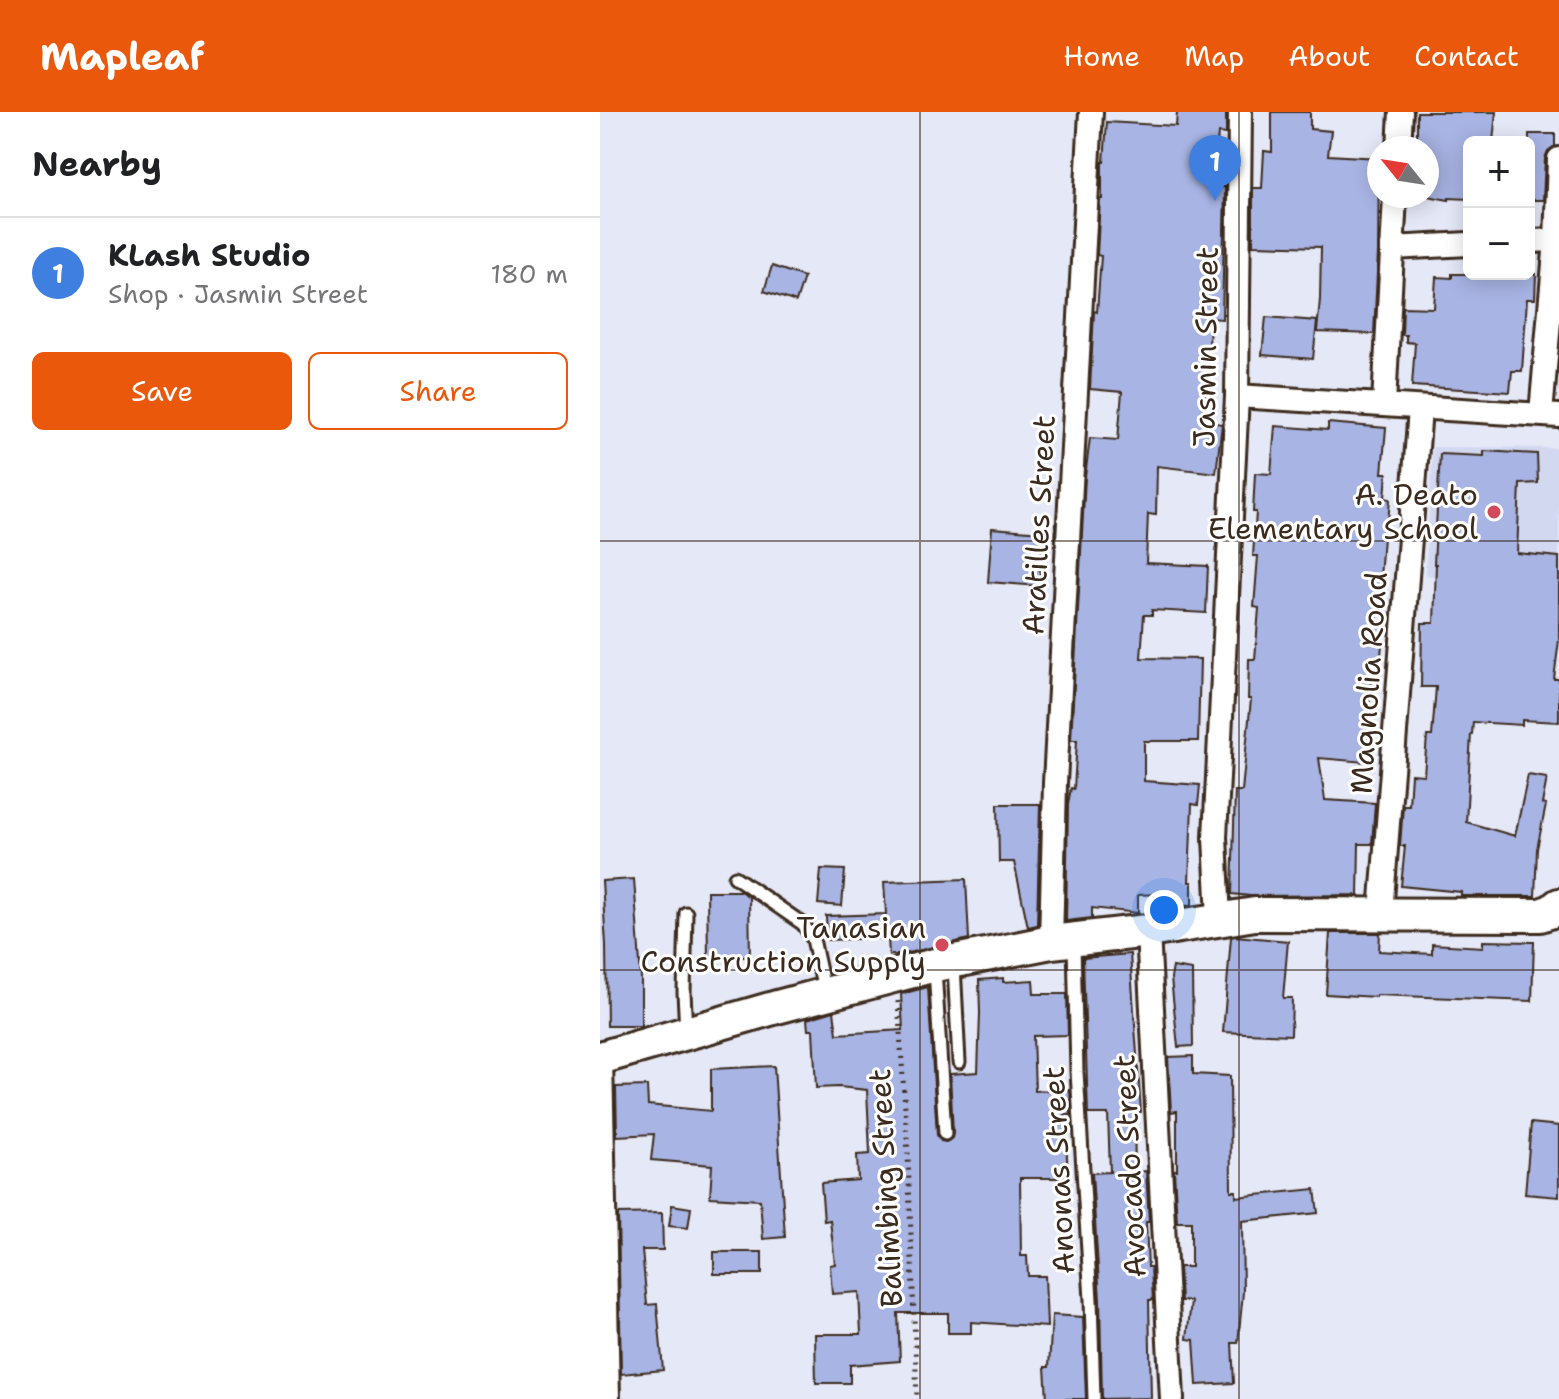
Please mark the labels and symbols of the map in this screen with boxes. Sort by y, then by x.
pin: 1 [1189,135,1241,201]
north arrow [1367,136,1439,208]
street label: Jasmin Street [1183,246,1228,448]
street label: Aratilles Street [1012,414,1065,636]
place label: A. Deato Elementary School [1208,474,1478,549]
marker: A. Deato Elementary School [1485,503,1503,521]
street label: Magnolia Road [1340,570,1397,796]
your location [1144,890,1184,930]
place label: Tanasian Construction Supply [640,907,926,982]
marker: Tanasian Construction Supply [933,936,951,954]
street label: Avocado Street [1103,1053,1156,1279]
street label: Anonas Street [1033,1065,1084,1275]
street label: Balimbing Street [859,1068,912,1308]

